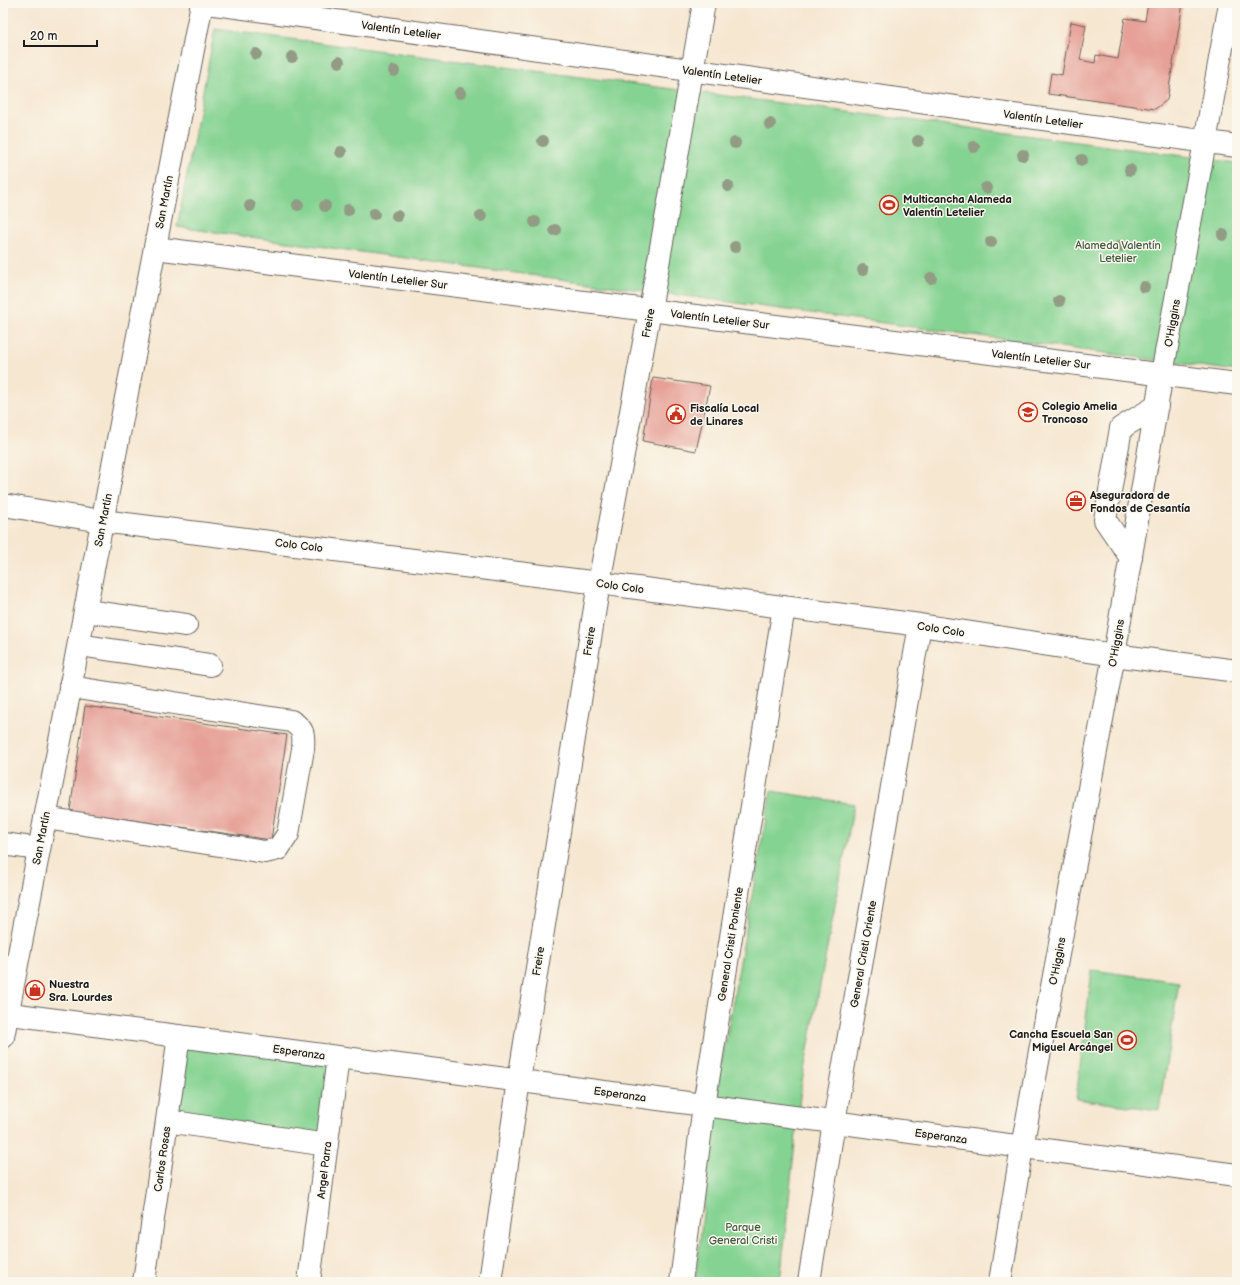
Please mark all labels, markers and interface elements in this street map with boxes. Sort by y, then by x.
street label: Valentín Letelier [360,18,442,43]
scale bar [24,22,97,48]
text: 20 m [30,29,57,44]
street label: Valentín Letelier [681,63,763,88]
street label: Valentín Letelier [1002,107,1084,132]
street label: San Martín [153,174,176,230]
place label: Multicancha Alameda Valentín Letelier [903,193,1012,219]
sports icon: Multicancha Alameda Valentín Letelier [878,194,900,216]
park label: Alameda Valentín Letelier [1075,239,1161,265]
street label: Valentín Letelier Sur [348,267,449,292]
street label: O'Higgins [1162,298,1183,348]
street label: Freire [640,307,658,339]
street label: Valentín Letelier Sur [670,307,771,332]
street label: Valentín Letelier Sur [991,347,1092,372]
place label: Colegio Amelia Troncoso [1042,400,1117,426]
school or university icon: Colegio Amelia Troncoso [1017,401,1039,423]
place label: Fiscalía Local de Linares [690,402,759,428]
public building icon: Fiscalía Local de Linares [665,403,687,425]
place label: Aseguradora de Fondos de Cesantía [1089,489,1190,515]
office icon: Aseguradora de Fondos de Cesantía [1065,490,1087,512]
street label: San Martín [92,492,115,548]
street label: Colo Colo [274,536,324,555]
street label: Colo Colo [595,577,645,596]
street label: O'Higgins [1106,618,1127,668]
street label: Colo Colo [916,619,966,640]
street label: Freire [581,625,598,657]
street label: San Martín [30,810,53,866]
street label: General Cristi Poniente [715,886,746,1002]
street label: General Cristi Oriente [848,899,879,1009]
street label: O'Higgins [1046,936,1069,986]
street label: Freire [530,945,547,977]
place label: Nuestra Sra. Lourdes [49,978,113,1004]
shop icon: Nuestra Sra. Lourdes [24,979,46,1001]
place label: Cancha Escuela San Miguel Arcángel [1009,1028,1113,1054]
sports icon: Cancha Escuela San Miguel Arcángel [1116,1029,1138,1051]
street label: Esperanza [272,1042,326,1063]
street label: Esperanza [593,1084,647,1105]
street label: Carlos Rosas [151,1125,174,1193]
street label: Esperanza [914,1126,968,1147]
street label: Angel Parra [315,1141,334,1200]
park label: Parque General Cristi [709,1221,777,1247]

